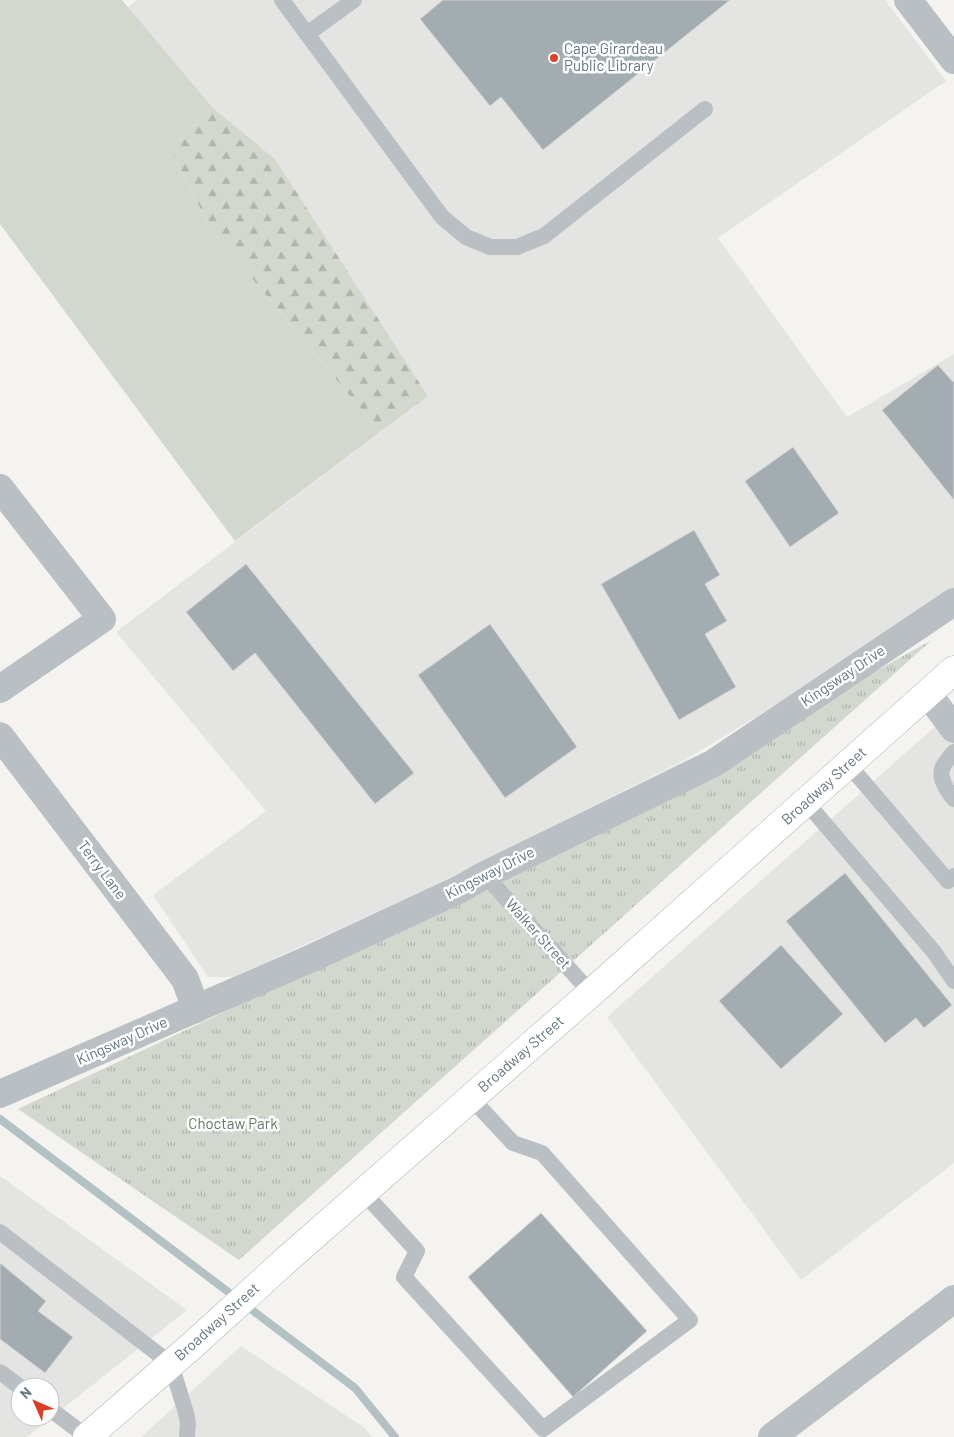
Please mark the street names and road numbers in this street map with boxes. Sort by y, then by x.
street label: Kingsway Drive [797,641,888,710]
street label: Broadway Street [777,742,869,828]
street label: Terry Lane [75,836,131,902]
street label: Kingsway Drive [442,842,537,902]
street label: Walker Street [503,895,575,972]
street label: Broadway Street [474,1011,567,1095]
street label: Kingsway Drive [73,1012,170,1068]
street label: Broadway Street [170,1278,262,1364]

